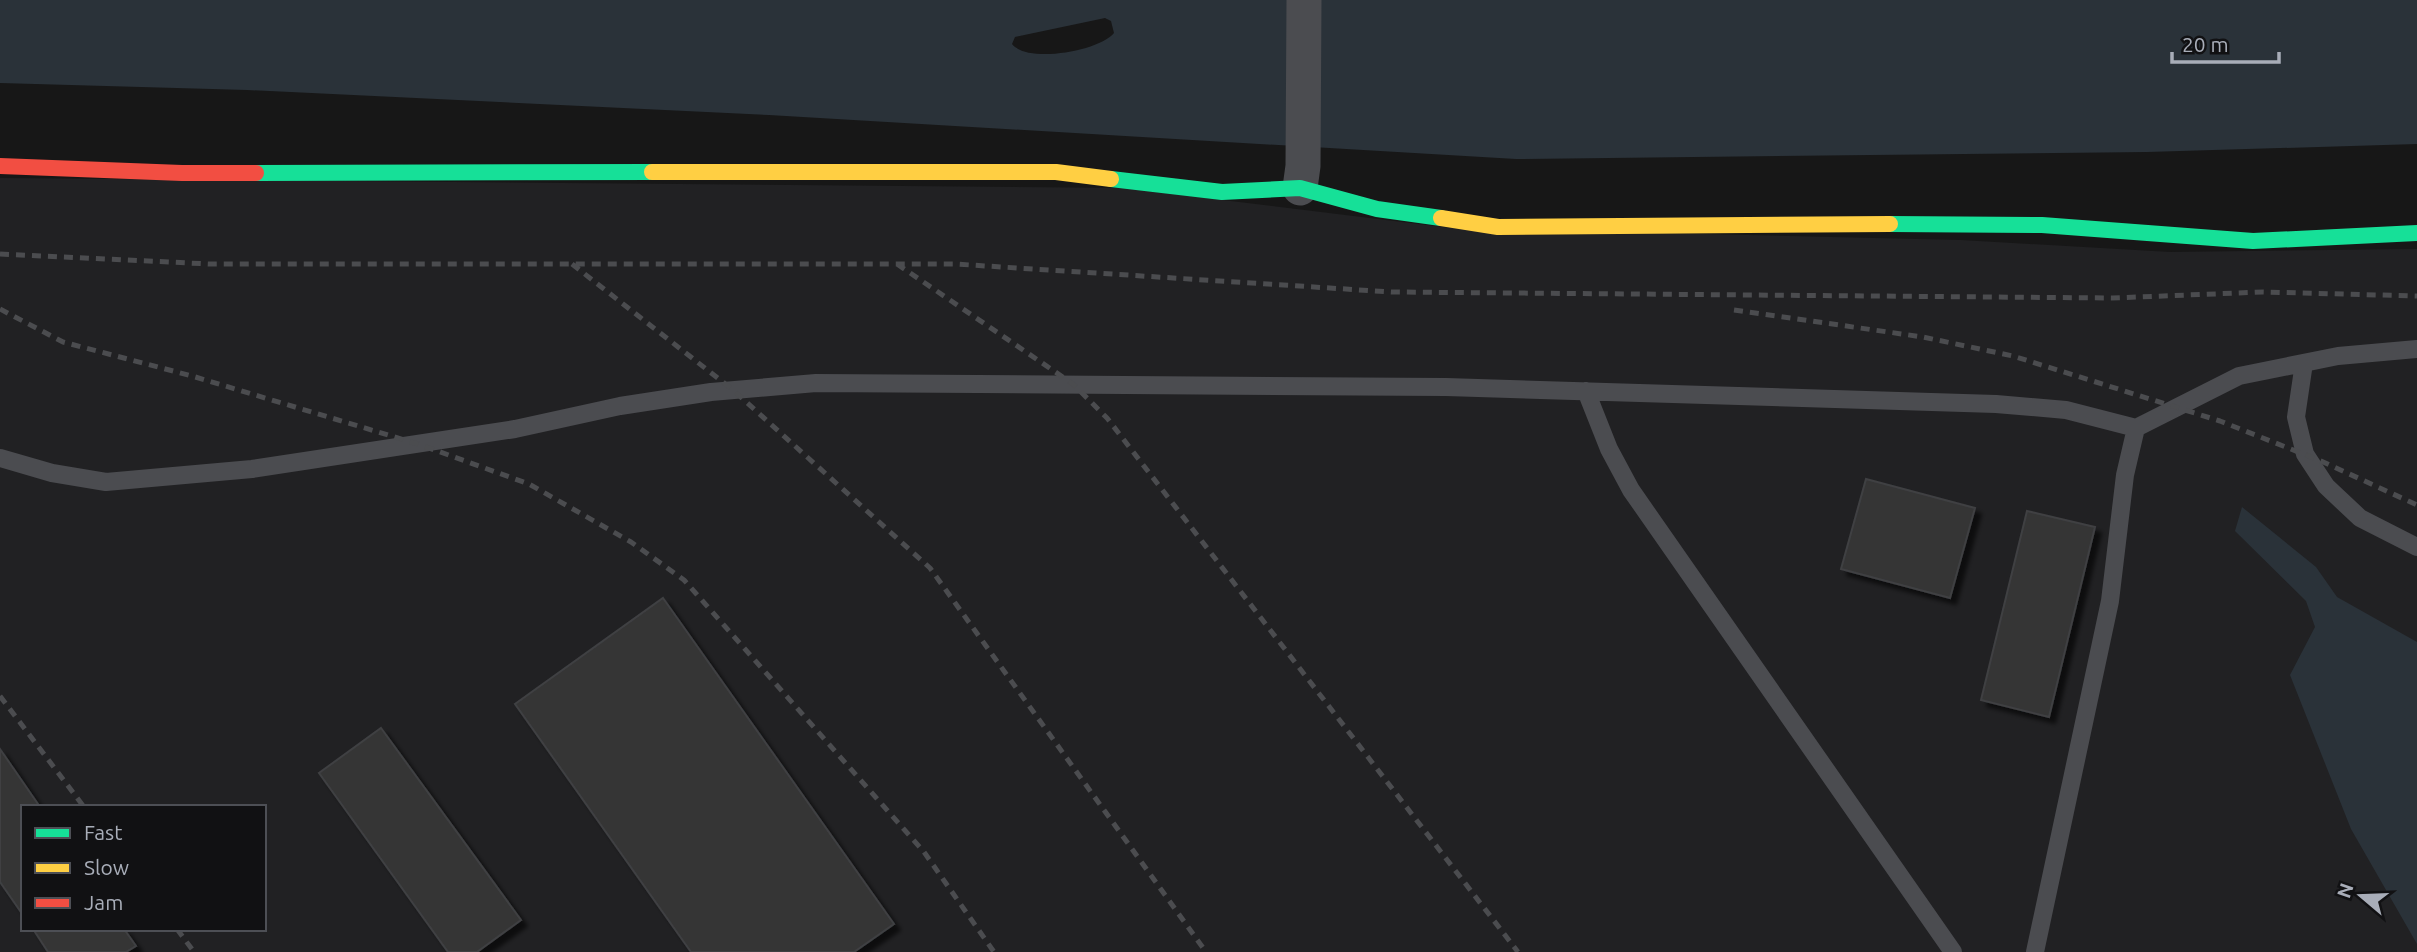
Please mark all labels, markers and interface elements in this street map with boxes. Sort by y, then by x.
scale bar [2172,21,2279,65]
text: 20 m [2182,32,2229,56]
legend [21,805,266,931]
text: Fast [84,820,122,844]
text: Slow [84,855,129,879]
north arrow [2326,861,2396,931]
text: N [2332,880,2358,901]
text: Jam [84,890,123,914]

